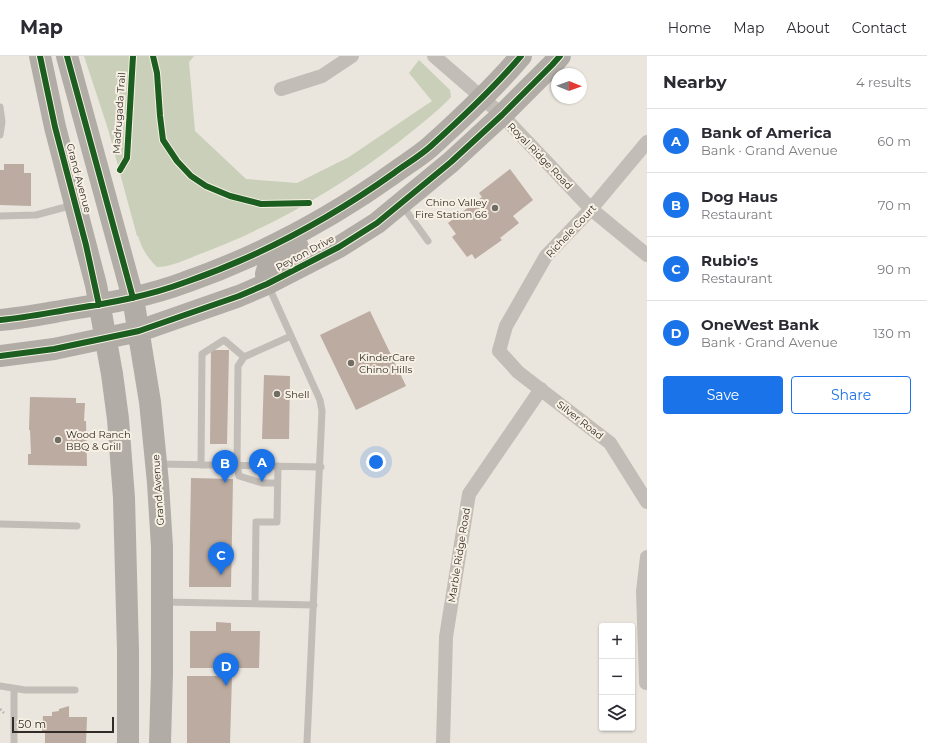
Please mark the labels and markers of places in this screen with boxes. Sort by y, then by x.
place label: Chino Valley Fire Station 66 [415,196,488,221]
marker: Chino Valley Fire Station 66 [490,203,500,213]
place label: KinderCare Chino Hills [359,351,415,376]
marker: KinderCare Chino Hills [346,358,356,368]
place label: Shell [285,388,309,401]
marker: Shell [272,389,282,399]
place label: Wood Ranch BBQ & Grill [66,428,131,453]
marker: Wood Ranch BBQ & Grill [53,435,63,445]
pin: A [249,449,275,482]
pin: B [212,450,238,483]
pin: C [208,542,234,575]
pin: D [213,653,239,686]

